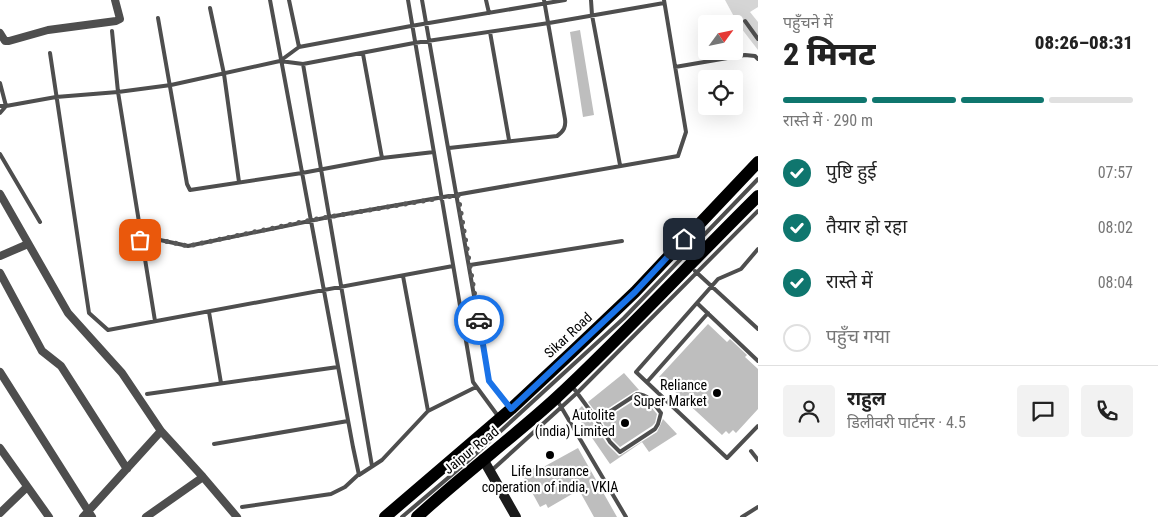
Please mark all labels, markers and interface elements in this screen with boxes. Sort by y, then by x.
text: पहुँचने में [783,13,833,32]
north arrow [698,15,742,60]
map controls [698,15,743,115]
text: 08:26–08:31 [1035,31,1133,54]
text: 2 मिनट [783,35,876,73]
button: locate [698,70,743,115]
text: रास्ते में · 290 m [783,111,873,130]
icon: check [783,159,811,187]
text: पुष्टि हुई [826,160,877,183]
text: 07:57 [1098,163,1133,182]
icon: check [783,214,811,242]
text: तैयार हो रहा [826,215,907,238]
pin [663,218,705,260]
text: 08:02 [1098,218,1133,237]
pin [119,219,161,261]
icon: home [670,225,698,253]
icon: bag [126,226,154,254]
icon: check [783,269,811,297]
text: रास्ते में [826,270,873,293]
text: 08:04 [1098,273,1133,292]
courier [454,295,504,345]
icon: car [465,306,493,334]
street label: Sikar Road [541,309,595,361]
text: पहुँच गया [826,325,890,348]
place label: Reliance Super Market [634,377,707,409]
button: person [783,385,835,437]
button: chat [1017,385,1069,437]
button: phone [1081,385,1133,437]
marker: Reliance Super Market [711,387,723,399]
text: राहुल [847,387,886,410]
place label: Autolite (india) Limited [535,407,615,440]
text: डिलीवरी पार्टनर · 4.5 [847,413,966,432]
marker: Autolite (india) Limited [619,417,631,429]
street label: Jaipur Road [440,423,502,477]
marker: Life Insurance coperation of india, VKIA [544,449,556,461]
place label: Life Insurance coperation of india, VKIA [482,463,618,495]

